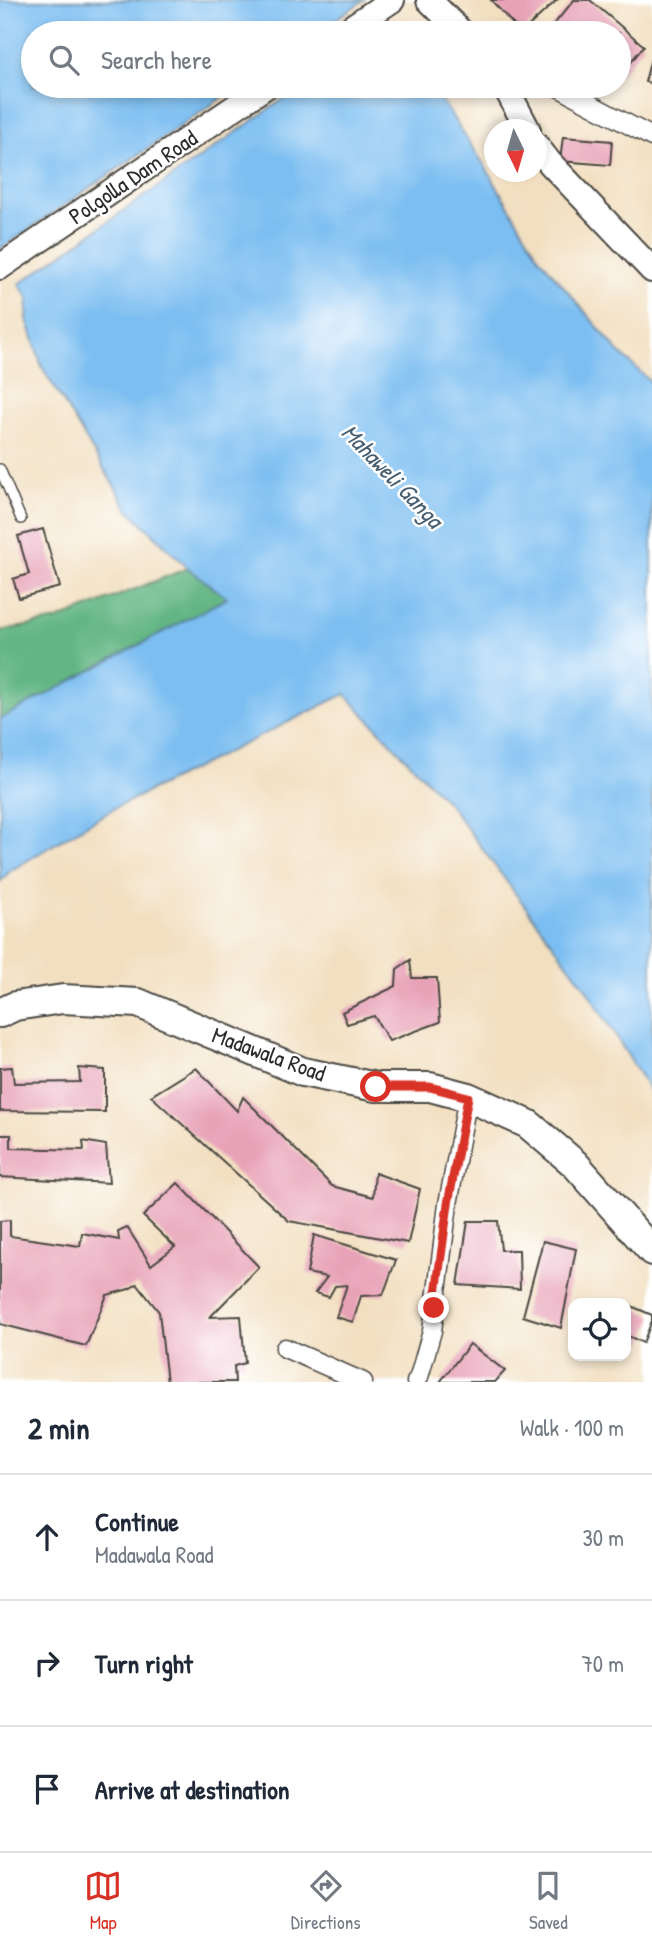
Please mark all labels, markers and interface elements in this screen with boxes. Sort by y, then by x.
search box [21,21,631,98]
icon: search [45,41,83,79]
text: Search here [101,42,212,77]
north arrow [484,119,547,182]
street label: Polgolla Dam Road [62,122,203,231]
water label: Mahaweli Ganga [334,416,452,537]
street label: Madawala Road [208,1019,330,1088]
route start [360,1071,391,1102]
route end [418,1292,449,1323]
map controls [568,1298,631,1361]
button: locate [568,1298,631,1361]
text: 2 min [28,1408,90,1448]
text: Walk · 100 m [520,1412,624,1443]
text: Continue [95,1504,179,1539]
icon: ahead [28,1518,66,1556]
text: 30 m [582,1522,624,1553]
text: Madawala Road [95,1539,213,1570]
icon: right [28,1644,66,1682]
text: Turn right [95,1646,193,1681]
text: 70 m [581,1648,624,1679]
icon: arrive [28,1770,66,1808]
text: Arrive at destination [95,1772,290,1807]
tab: Map [84,1867,122,1935]
tab: Directions [291,1867,361,1935]
tab: Saved [529,1867,568,1935]

